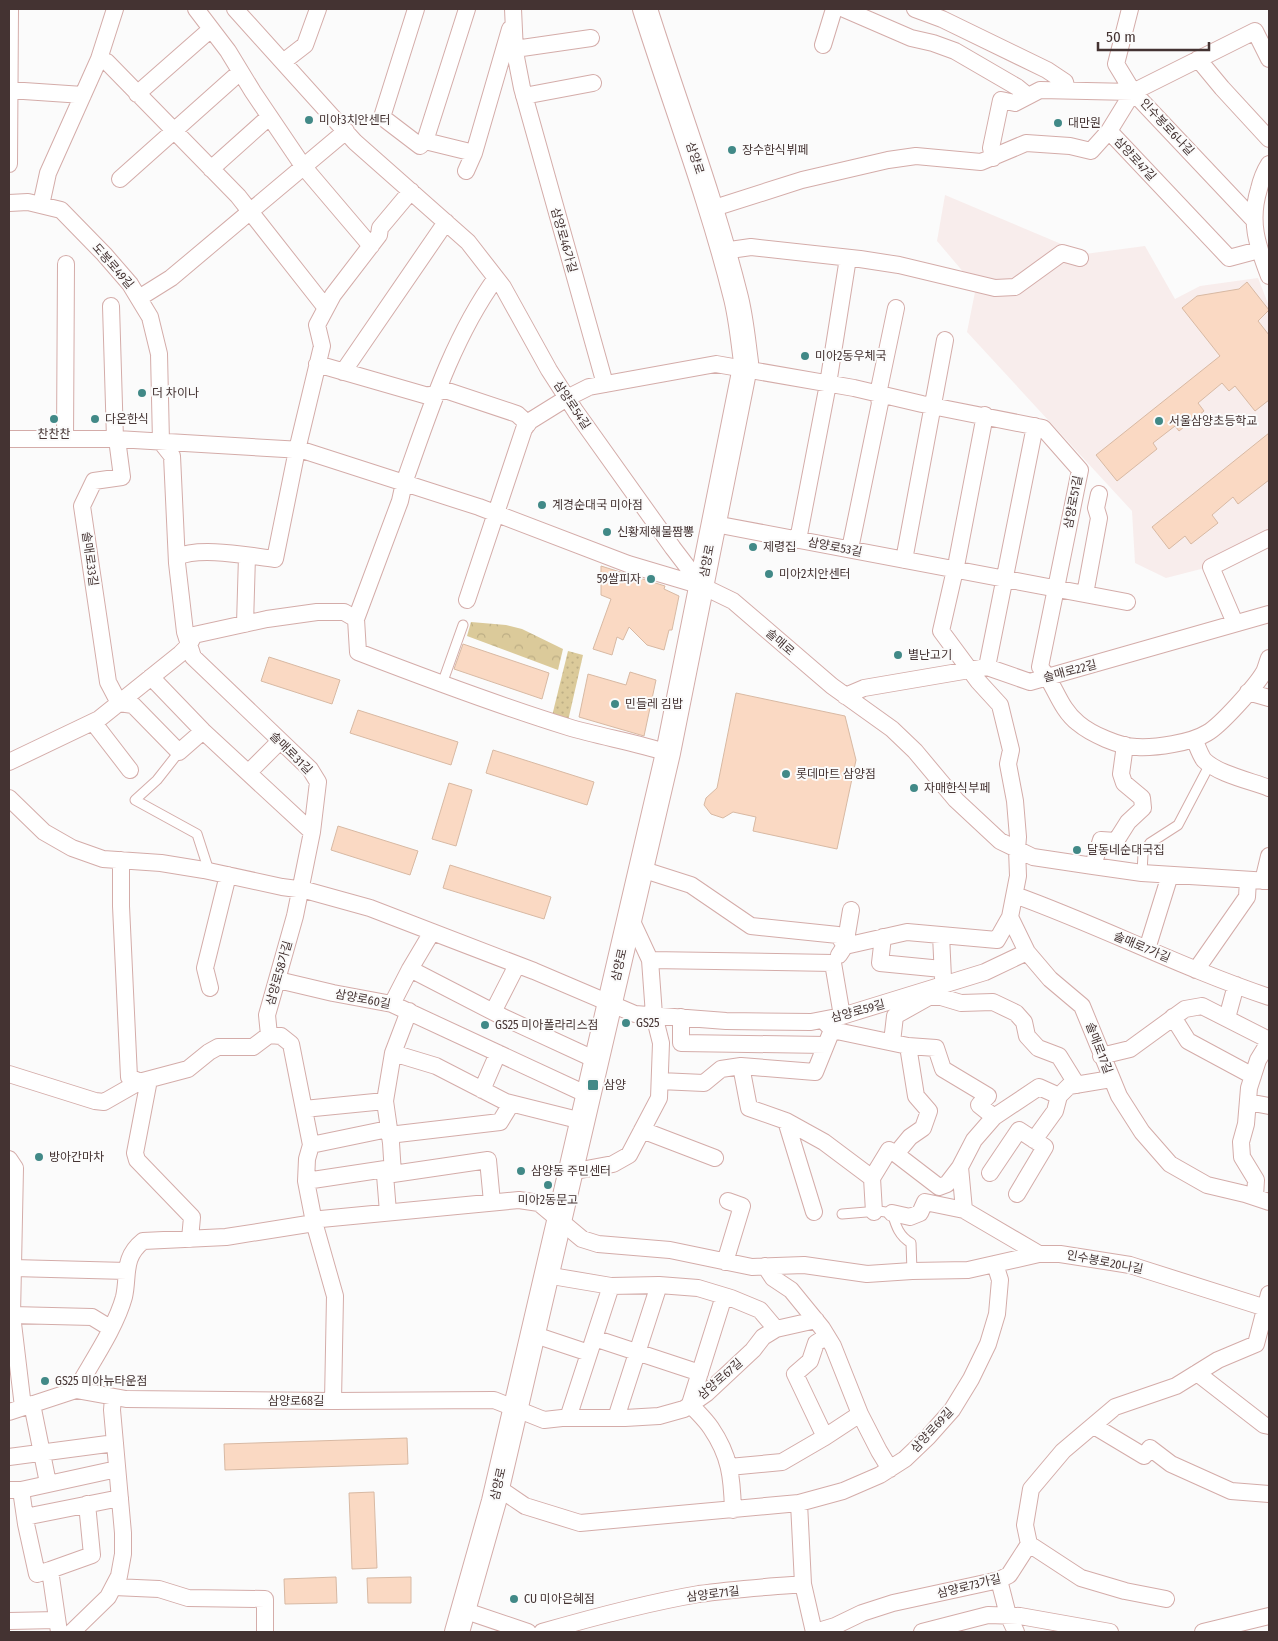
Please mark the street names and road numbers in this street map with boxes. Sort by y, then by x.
street label: 인수봉로6나길 [1137,96,1197,158]
street label: 삼양로47길 [1111,134,1159,184]
street label: 삼양로 [683,140,707,176]
street label: 삼양로46가길 [548,206,580,274]
street label: 도봉로49길 [89,240,137,292]
street label: 삼양로54길 [551,378,593,432]
street label: 삼양로51길 [1061,474,1085,530]
street label: 솔매로33길 [79,531,101,587]
street label: 삼양로53길 [807,535,863,559]
street label: 삼양로 [697,543,717,579]
street label: 솔매로 [763,626,797,658]
street label: 솔매로22길 [1042,657,1098,685]
street label: 솔매로31길 [267,729,315,777]
street label: 솔매로7가길 [1112,929,1172,965]
street label: 삼양로58가길 [263,939,295,1007]
street label: 삼양로 [608,947,630,983]
street label: 삼양로60길 [334,987,392,1011]
street label: 삼양로59길 [829,997,887,1025]
street label: 솔매로17길 [1083,1020,1115,1076]
street label: 인수봉로20나길 [1065,1248,1145,1276]
street label: 삼양로67길 [695,1356,745,1402]
street label: 삼양로68길 [268,1394,324,1408]
street label: 삼양로69길 [908,1405,956,1455]
street label: 삼양로 [487,1466,509,1502]
street label: 삼양로73가길 [936,1571,1002,1601]
street label: 삼양로71길 [686,1584,740,1604]

